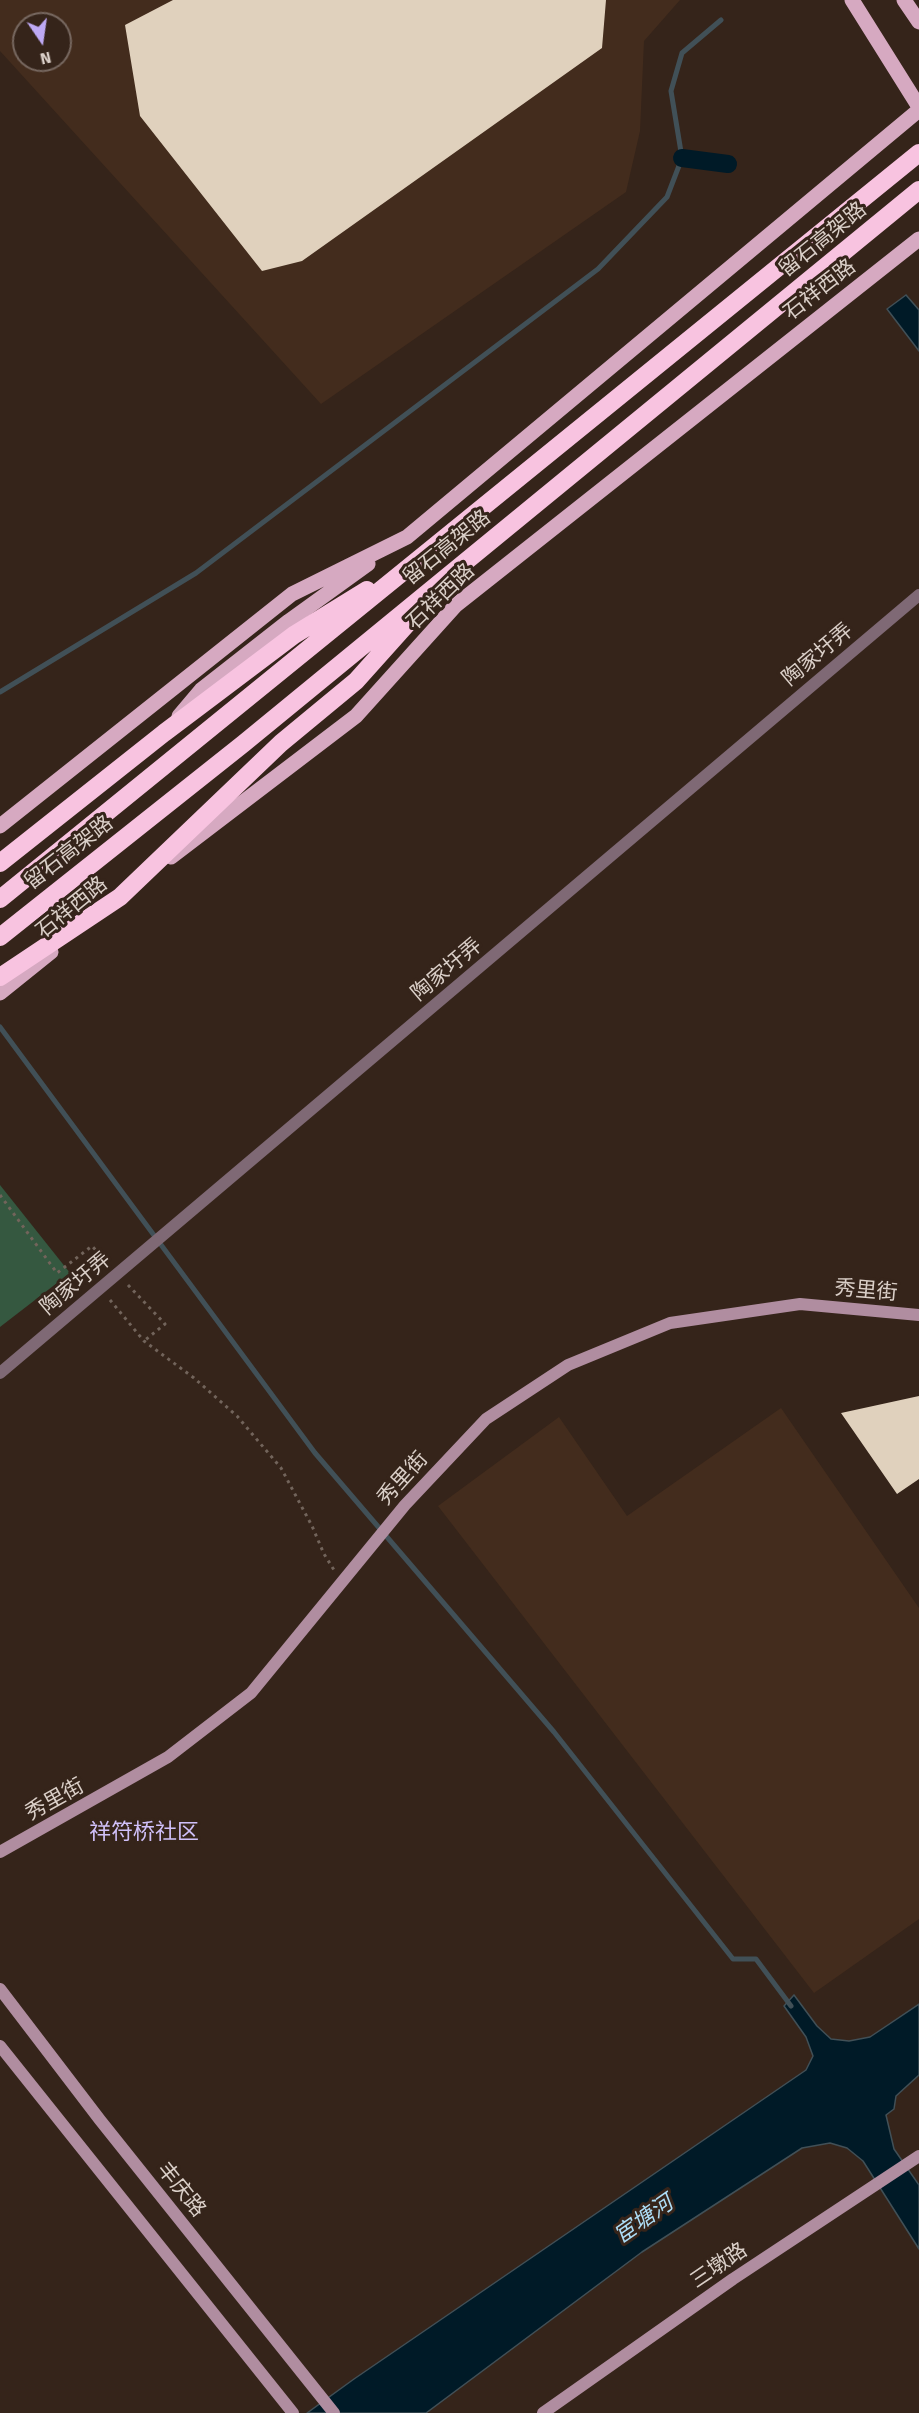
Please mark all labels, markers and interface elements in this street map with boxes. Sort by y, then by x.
north arrow [12,12,72,72]
text: N [38,48,53,69]
street label: 留石高架路 [774,197,872,283]
street label: 石祥西路 [779,254,861,326]
street label: 留石高架路 [398,505,496,591]
street label: 石祥西路 [402,559,480,635]
street label: 陶家圩弄 [778,618,858,692]
street label: 留石高架路 [20,811,118,895]
street label: 石祥西路 [31,872,113,944]
street label: 陶家圩弄 [407,933,487,1007]
street label: 陶家圩弄 [36,1247,116,1321]
street label: 秀里街 [834,1276,898,1306]
street label: 秀里街 [373,1447,433,1511]
street label: 秀里街 [21,1774,89,1826]
district label: 祥符桥社区 [89,1820,199,1846]
street label: 丰庆路 [151,2158,211,2222]
water label: 宦塘河 [609,2190,679,2250]
street label: 三墩路 [686,2238,752,2294]

